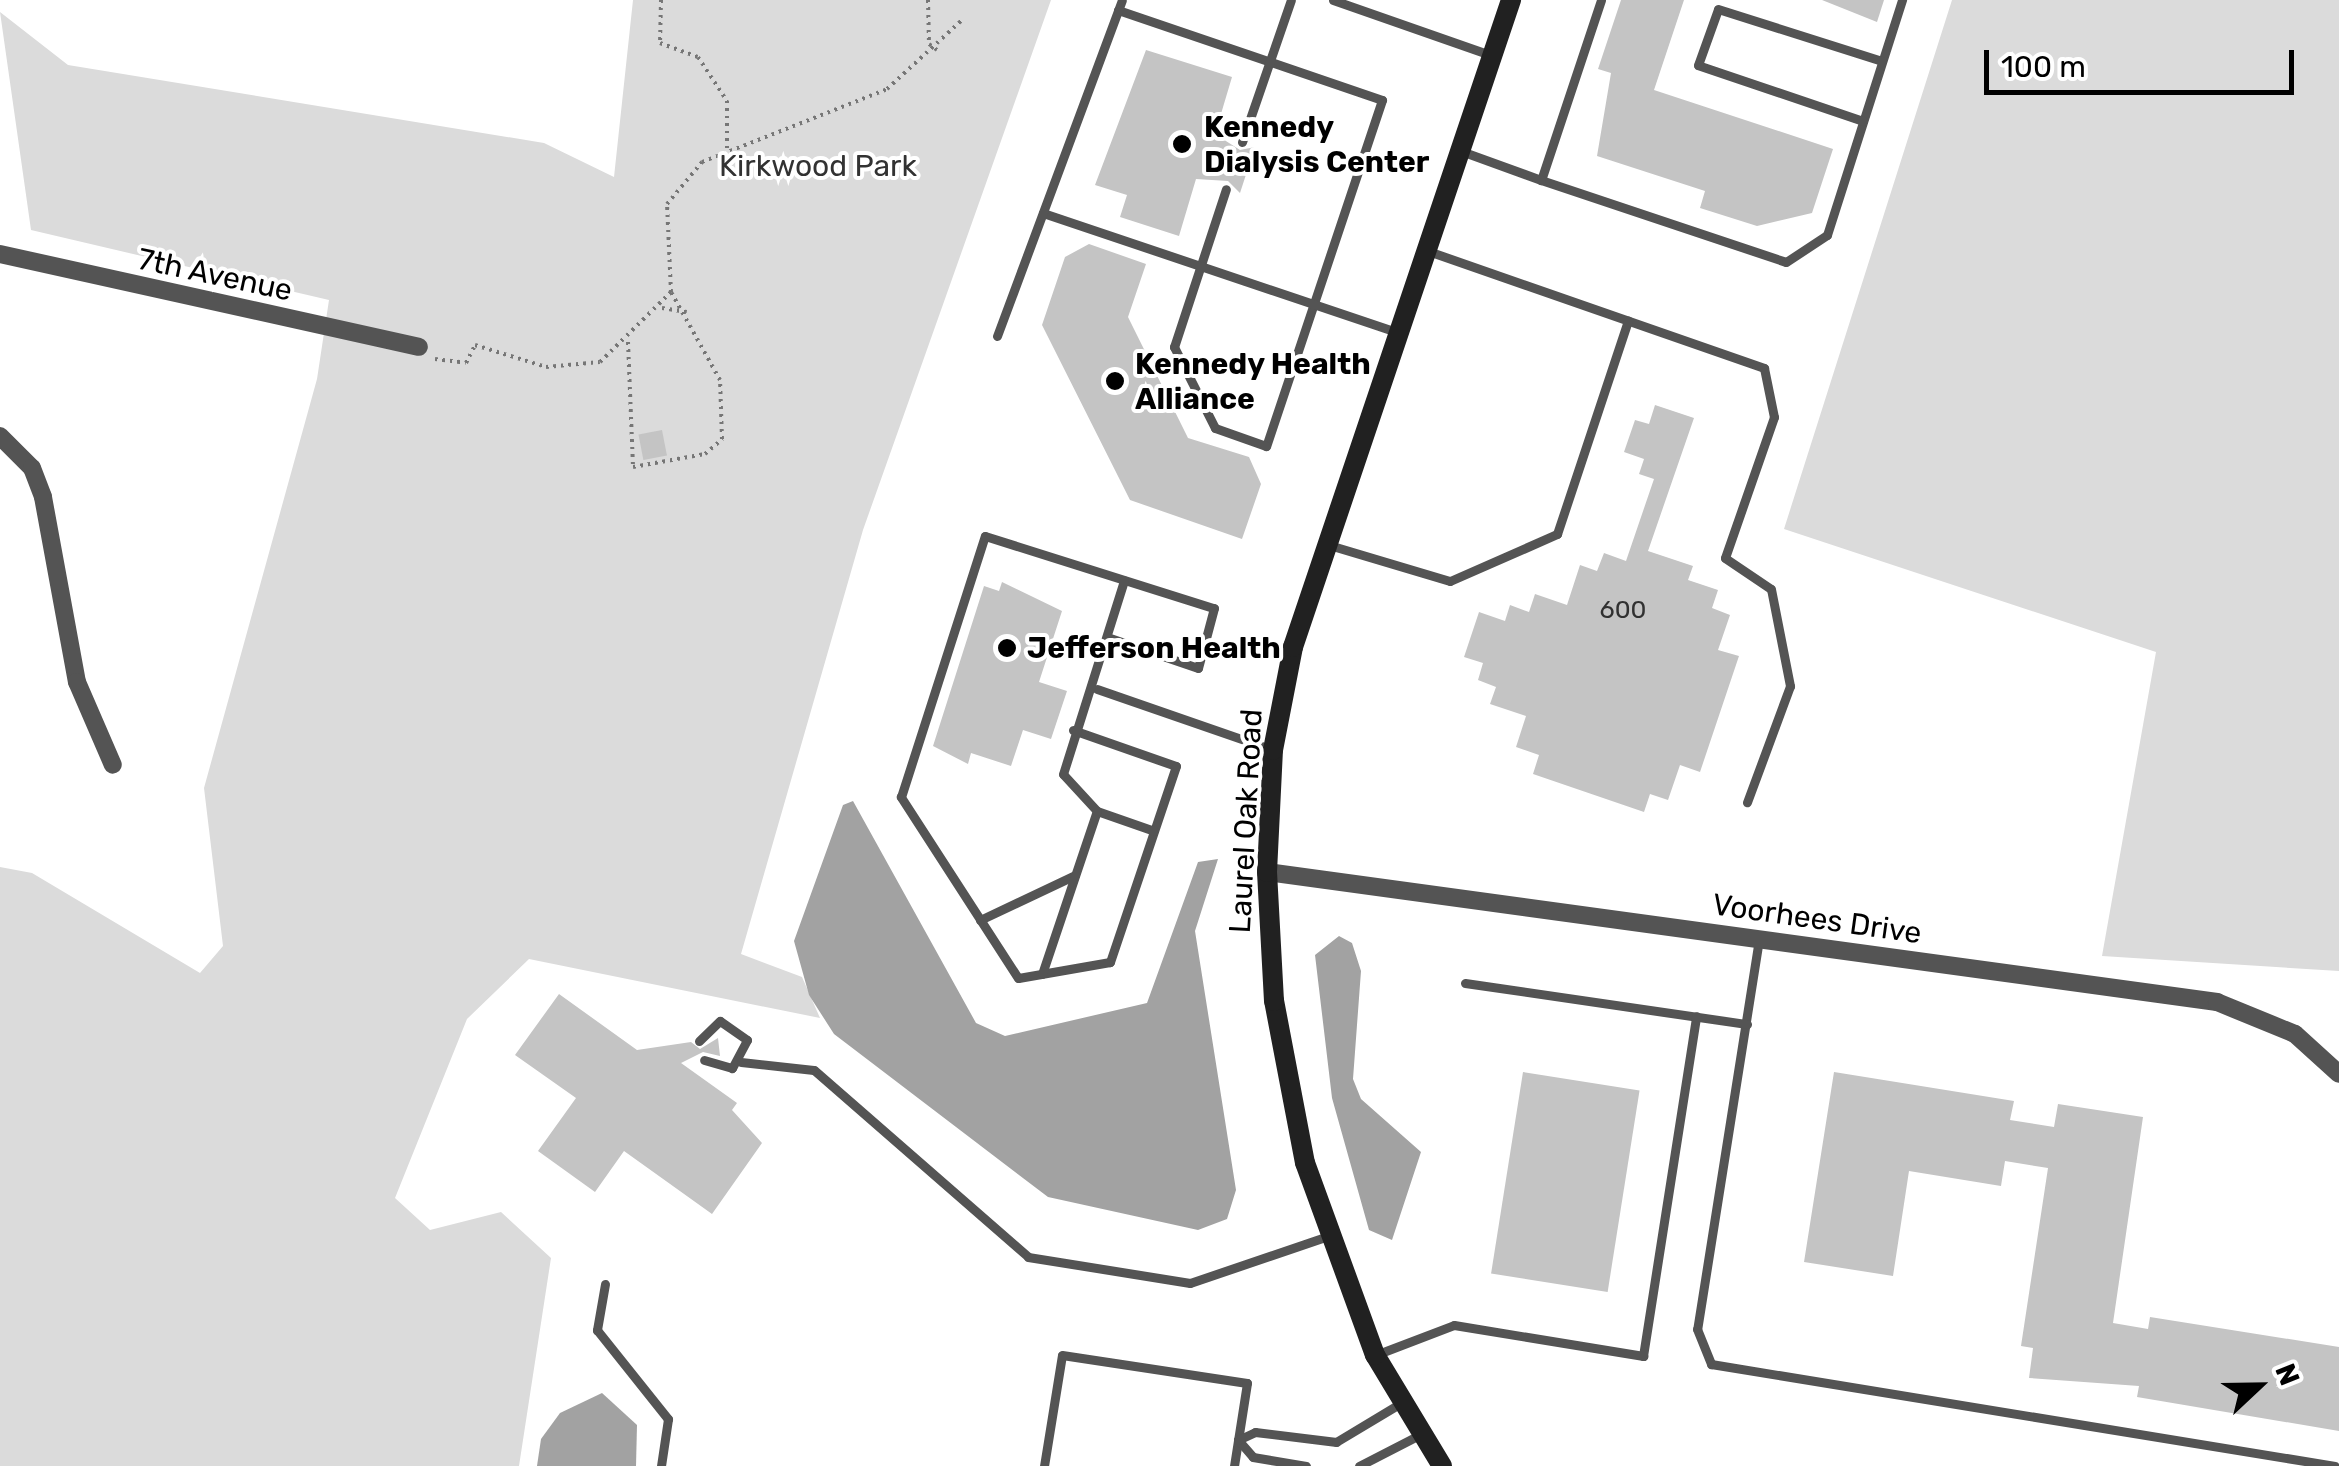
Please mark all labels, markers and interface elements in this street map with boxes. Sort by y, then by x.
scale bar [1989,30,2299,92]
text: 100 m [2001,49,2086,85]
place label: Kennedy Dialysis Center [1204,109,1429,180]
marker: Kennedy Dialysis Center [1169,131,1195,157]
park label: Kirkwood Park [719,148,917,184]
street label: 7th Avenue [134,241,296,309]
place label: Kennedy Health Alliance [1135,346,1371,416]
marker: Kennedy Health Alliance [1104,370,1126,392]
house number: 600 [1600,595,1646,625]
place label: Jefferson Health [1027,630,1281,666]
marker: Jefferson Health [996,637,1018,659]
street label: Laurel Oak Road [1222,708,1270,934]
street label: Voorhees Drive [1710,887,1924,951]
north arrow [2209,1336,2309,1436]
text: N [2268,1359,2306,1390]

